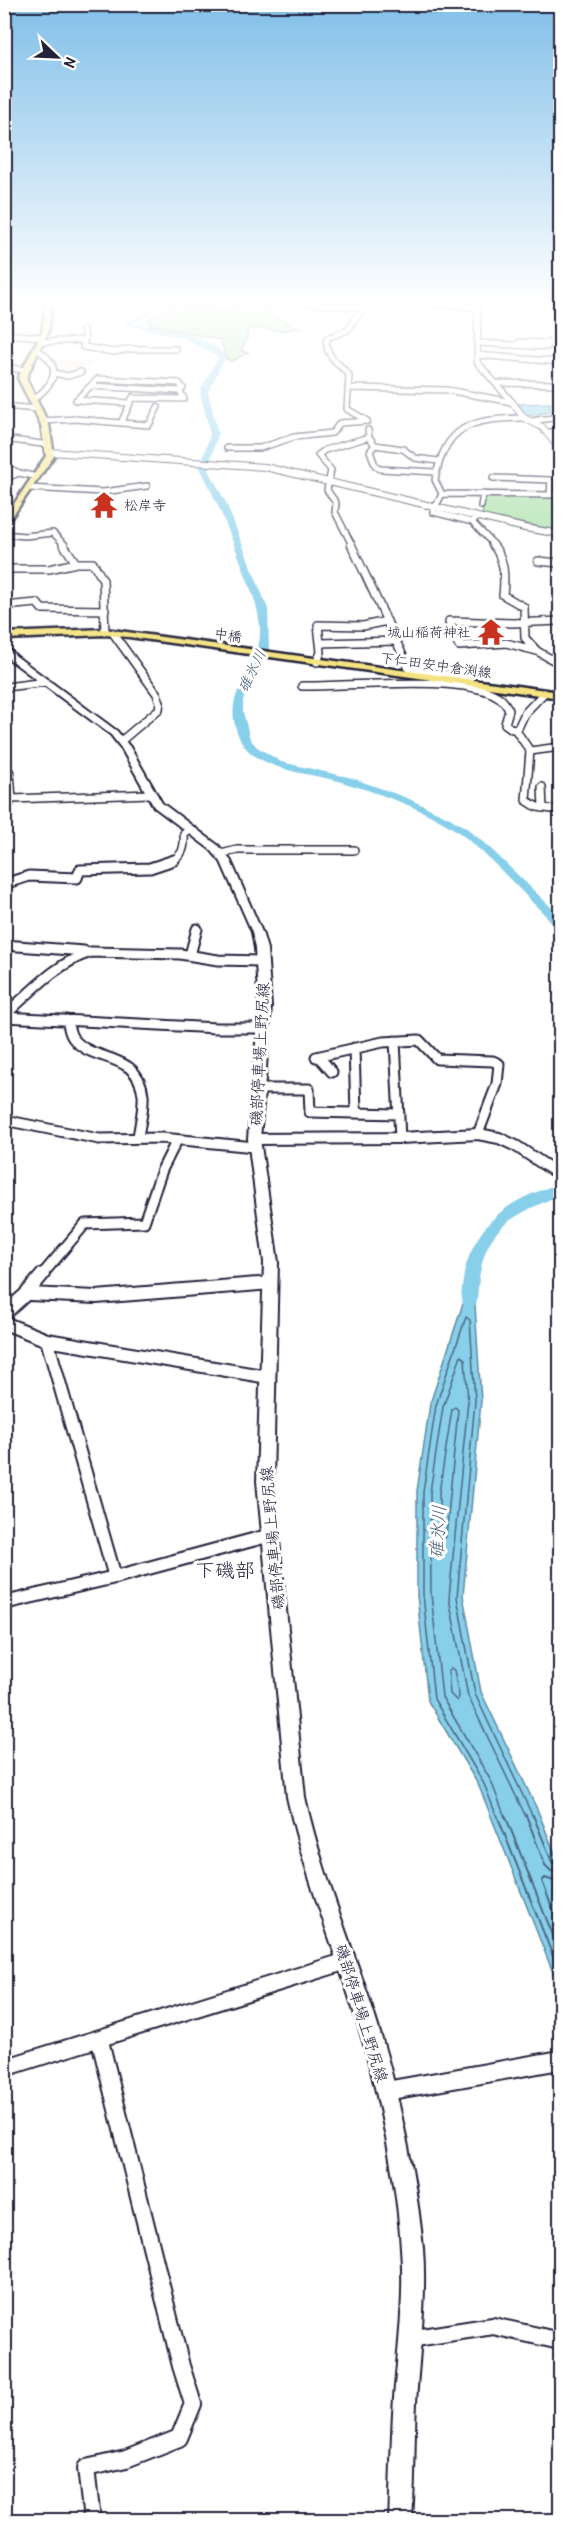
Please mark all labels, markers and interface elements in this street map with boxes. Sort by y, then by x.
north arrow [27,27,87,87]
text: N [59,55,83,72]
temple icon: 松岸寺 [89,490,119,520]
place label: 松岸寺 [124,495,166,514]
temple icon: 城山稲荷神社 [476,617,506,647]
place label: 城山稲荷神社 [387,622,471,641]
street label: 中橋 [213,623,243,646]
water label: 碓氷川 [233,646,271,696]
street label: 下仁田安中倉渕線 [379,647,493,682]
street label: 磯部停車場上野尻線 [244,982,274,1126]
street label: 磯部停車場上野尻線 [255,1465,289,1611]
water label: 碓氷川 [424,1504,451,1560]
district label: 下磯部 [195,1556,255,1583]
street label: 磯部停車場上野尻線 [330,1941,394,2085]

